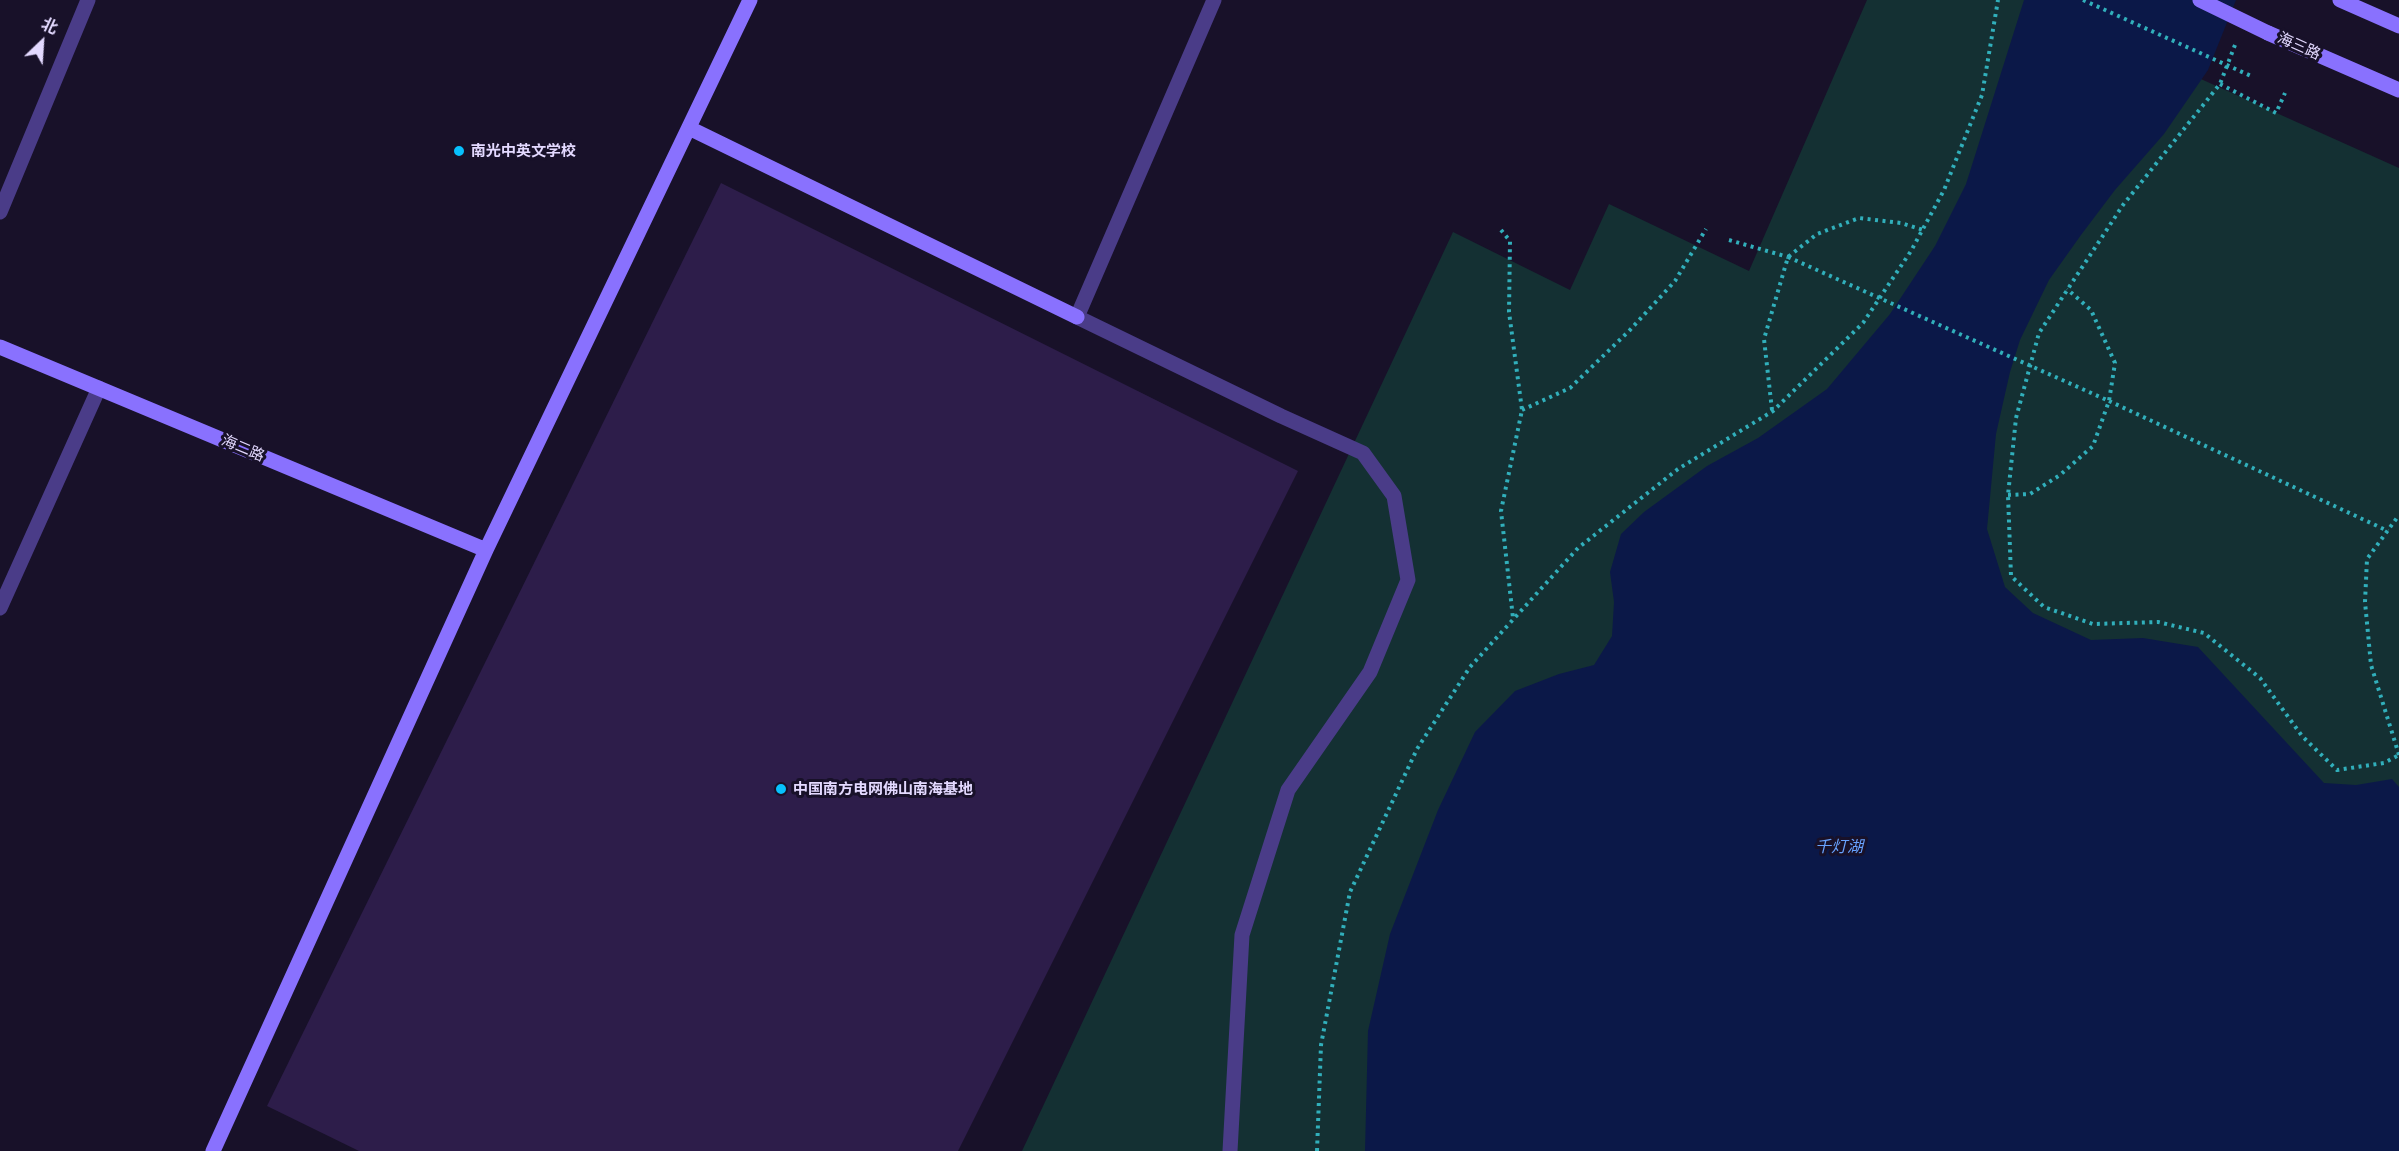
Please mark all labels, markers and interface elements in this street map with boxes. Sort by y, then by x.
north arrow [12,12,72,72]
text: 北 [39,13,61,37]
street label: 海三路 [2275,29,2323,63]
place label: 南光中英文学校 [471,142,576,160]
marker: 南光中英文学校 [452,144,466,158]
street label: 海二路 [219,431,267,465]
place label: 中国南方电网佛山南海基地 [793,780,973,798]
marker: 中国南方电网佛山南海基地 [774,782,788,796]
water label: 千灯湖 [1815,837,1863,857]

